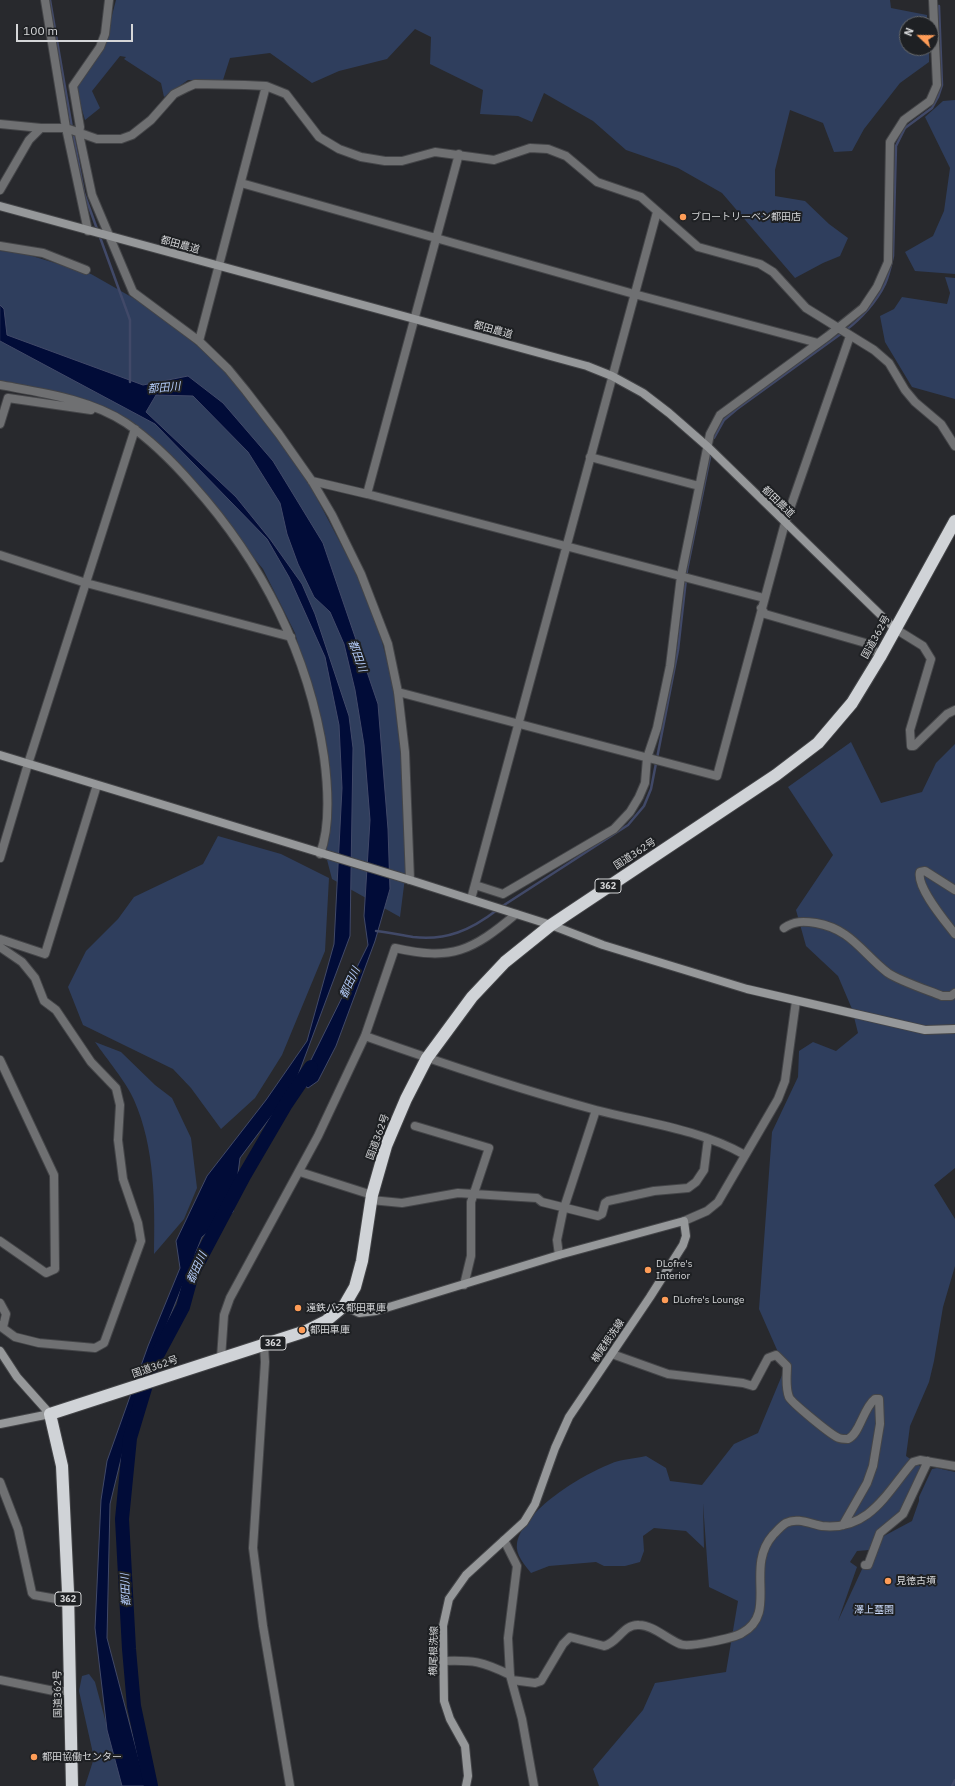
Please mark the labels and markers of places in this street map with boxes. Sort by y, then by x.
place label: ブロートリーベン都田店 [691,211,801,223]
marker: ブロートリーベン都田店 [678,212,688,222]
place label: DLofre's Interior [656,1258,693,1282]
marker: DLofre's Interior [643,1265,653,1275]
place label: DLofre's Lounge [673,1294,745,1306]
marker: DLofre's Lounge [660,1295,670,1305]
place label: 遠鉄バス都田車庫 [306,1302,386,1314]
marker: 遠鉄バス都田車庫 [293,1303,303,1313]
place label: 都田車庫 [310,1324,350,1336]
marker: 都田車庫 [297,1325,307,1335]
place label: 見徳古墳 [896,1575,936,1587]
marker: 見徳古墳 [883,1576,893,1586]
place label: 都田協働センター [42,1751,122,1763]
marker: 都田協働センター [29,1752,39,1762]

